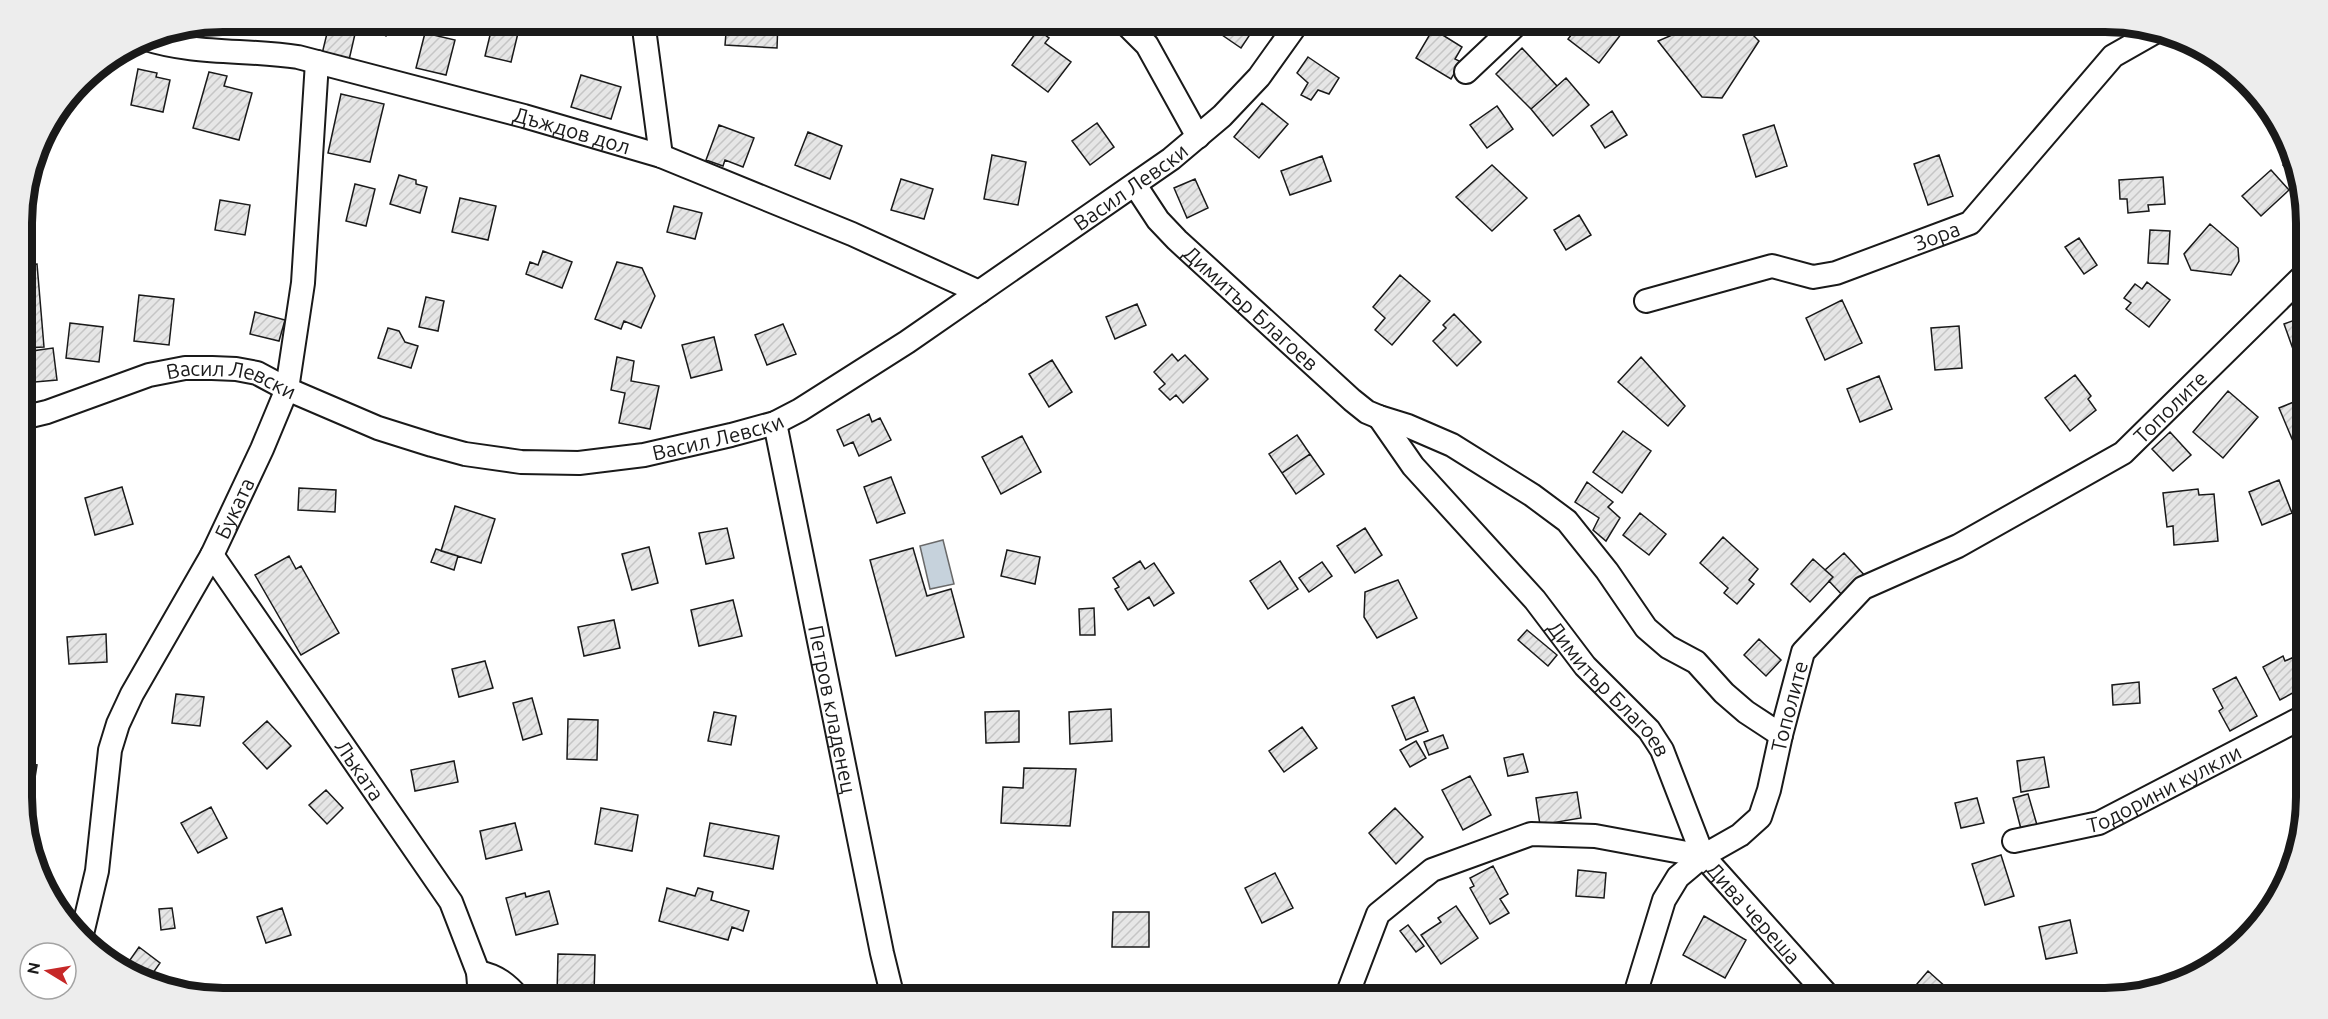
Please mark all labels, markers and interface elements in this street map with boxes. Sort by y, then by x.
street label: Дъждов дол [511,102,633,158]
street label: Васил Левски [1069,138,1192,235]
street label: Зора [1910,216,1963,255]
street label: Димитър Благоев [1179,240,1323,375]
street label: Васил Левски [164,355,300,404]
street label: Тополите [2128,366,2212,448]
street label: Васил Левски [650,409,788,465]
street label: Буката [209,474,259,543]
street label: Димитър Благоев [1543,616,1675,760]
street label: Петров кладенец [804,623,861,795]
street label: Тополите [1766,658,1812,754]
street label: Лъката [331,735,389,805]
street label: Тодорини кулкли [2085,739,2245,837]
street label: Дива череша [1702,857,1806,969]
north arrow [18,941,78,1001]
text: N [23,961,43,976]

